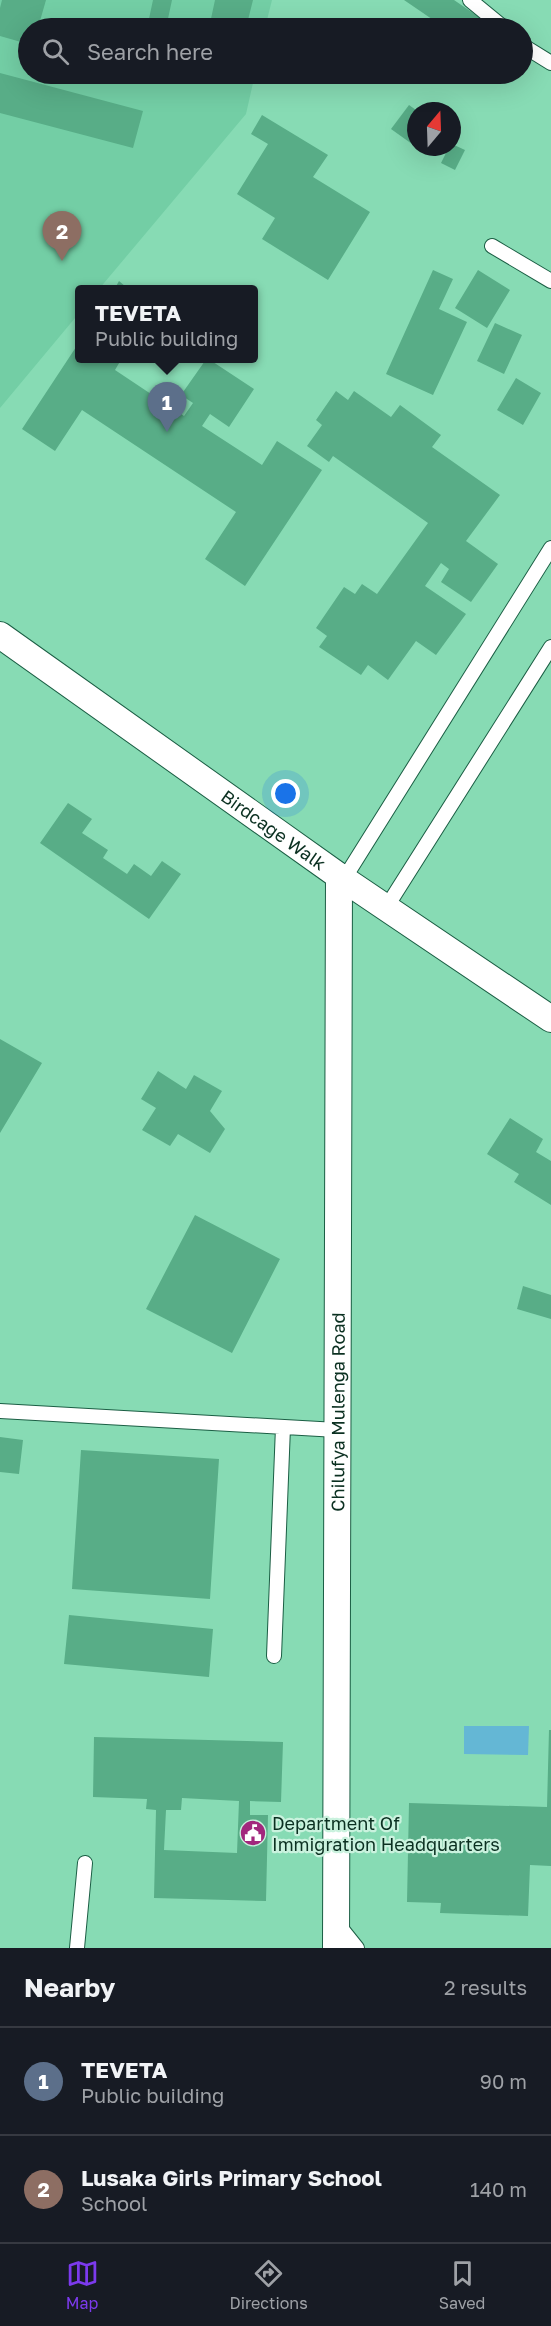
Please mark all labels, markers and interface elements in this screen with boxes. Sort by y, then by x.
search box [18,18,533,84]
icon: search [39,35,72,68]
text: Search here [87,38,213,65]
north arrow [407,102,461,156]
pin: 2 [42,212,82,261]
popup [75,285,258,363]
text: TEVETA [95,299,181,326]
text: Public building [95,326,238,350]
pin: 1 [148,382,186,432]
your location [271,779,300,808]
street label: Birdcage Walk [217,785,331,874]
street label: Chilufya Mulenga Road [326,1312,349,1512]
place label: Department Of Immigration Headquarters [272,1812,500,1855]
public building icon: Department Of Immigration Headquarters [238,1818,268,1848]
text: Nearby [24,1972,115,2003]
text: 2 results [444,1975,527,1999]
text: TEVETA [81,2056,167,2083]
text: 1 [38,2069,49,2093]
text: 90 m [480,2069,527,2093]
text: Public building [81,2083,224,2107]
text: Lusaka Girls Primary School [81,2164,382,2191]
text: 2 [37,2177,50,2201]
text: 140 m [470,2177,527,2201]
text: School [81,2191,147,2215]
tab: Map [66,2257,99,2313]
tab: Directions [230,2257,308,2313]
tab: Saved [439,2257,485,2313]

